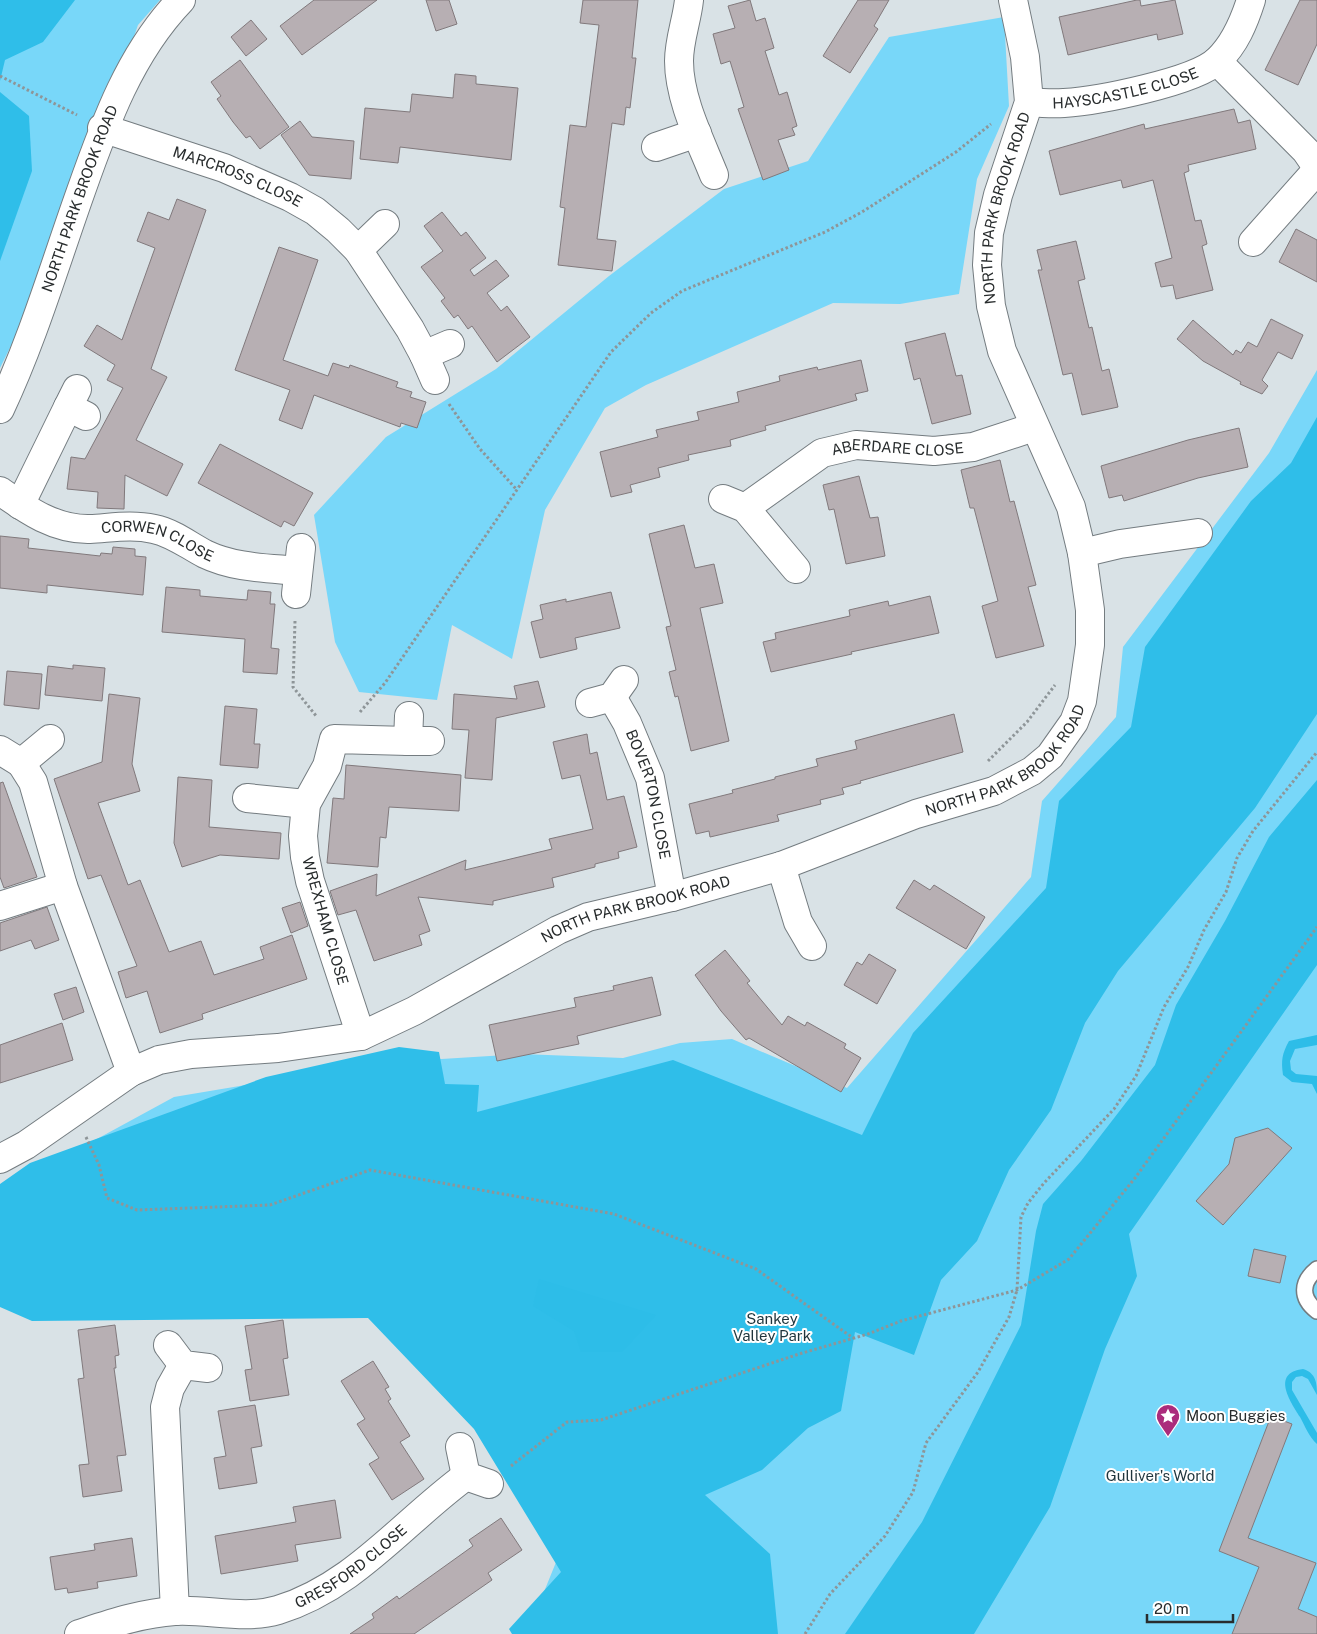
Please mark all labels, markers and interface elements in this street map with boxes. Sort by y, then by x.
street label: HAYSCASTLE CLOSE [1052,64,1201,112]
street label: NORTH PARK BROOK ROAD [38,102,121,294]
street label: NORTH PARK BROOK ROAD [978,110,1033,305]
street label: MARCROSS CLOSE [171,143,305,210]
street label: ABERDARE CLOSE [829,436,964,459]
street label: CORWEN CLOSE [100,517,216,565]
street label: NORTH PARK BROOK ROAD [923,702,1088,819]
street label: BOVERTON CLOSE [623,727,674,860]
street label: WREXHAM CLOSE [299,855,352,987]
street label: NORTH PARK BROOK ROAD [538,872,732,946]
park label: Sankey Valley Park [733,1310,811,1344]
place icon: Moon Buggies [1155,1403,1181,1437]
place label: Moon Buggies [1186,1407,1285,1424]
park label: Gulliver's World [1106,1467,1214,1484]
street label: GRESFORD CLOSE [292,1521,410,1611]
scale bar [1147,1592,1233,1624]
text: 20 m [1154,1600,1189,1617]

